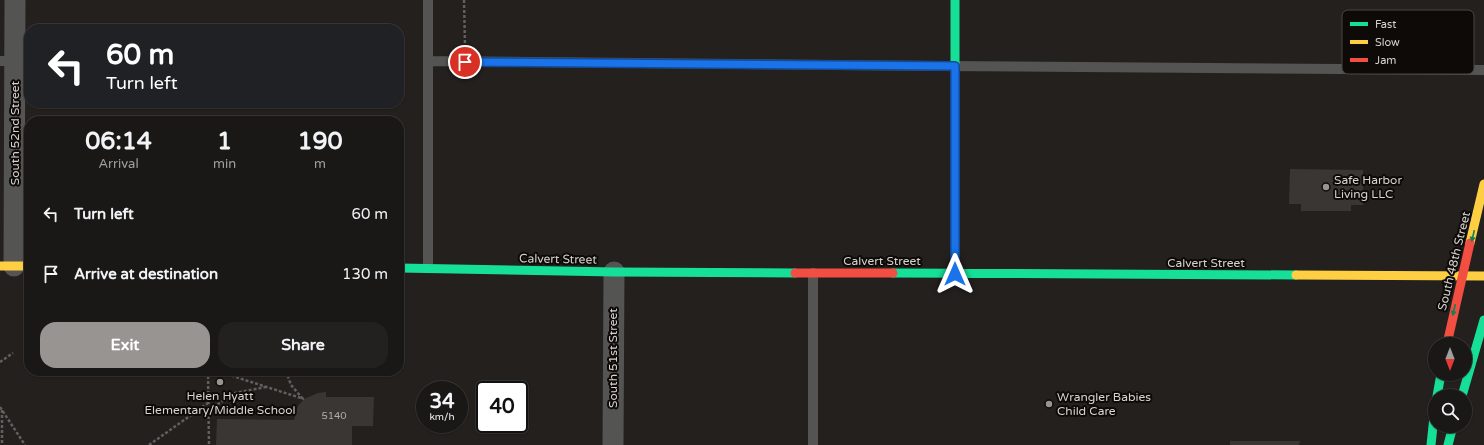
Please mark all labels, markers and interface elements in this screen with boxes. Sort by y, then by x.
legend [1342,10,1474,74]
text: Fast [1375,18,1396,31]
text: Slow [1375,36,1400,49]
text: 60 m [106,38,174,72]
icon: left [40,40,92,92]
pin [448,45,482,79]
icon: arrive [454,51,476,73]
text: Jam [1375,54,1396,67]
text: Turn left [106,72,178,94]
street label: South 52nd Street [8,80,22,185]
text: 06:14 [85,127,152,156]
text: 1 [217,127,232,156]
text: 190 [297,127,343,156]
text: Arrival [98,156,139,172]
text: min [213,156,236,172]
text: m [314,156,326,172]
place label: Safe Harbor Living LLC [1334,173,1402,201]
marker: Safe Harbor Living LLC [1321,182,1331,192]
icon: left [40,203,62,225]
text: Turn left [74,205,134,223]
text: 60 m [351,205,388,223]
street label: South 48th Street [1435,210,1473,312]
one-way arrow [1469,229,1475,242]
street label: Calvert Street [519,251,597,267]
position arrow [934,253,976,295]
street label: Calvert Street [843,254,921,268]
street label: Calvert Street [1167,256,1245,270]
icon: arrive [40,263,62,285]
text: Arrive at destination [74,265,218,283]
text: 130 m [342,265,388,283]
one-way arrow [1451,304,1457,316]
street label: South 51st Street [606,308,620,408]
button: Exit [40,322,210,368]
button: Share [218,322,388,368]
north arrow [1428,337,1472,381]
map controls [1428,337,1472,433]
marker: Helen Hyatt Elementary/Middle School [215,377,225,387]
speed limit sign: 40 [476,381,528,433]
place label: Helen Hyatt Elementary/Middle School [144,389,296,417]
button: search [1428,389,1472,433]
text: 34 [429,390,455,414]
place label: Wrangler Babies Child Care [1057,390,1151,418]
marker: Wrangler Babies Child Care [1044,399,1054,409]
house number: 5140 [321,410,347,422]
text: km/h [429,411,455,423]

